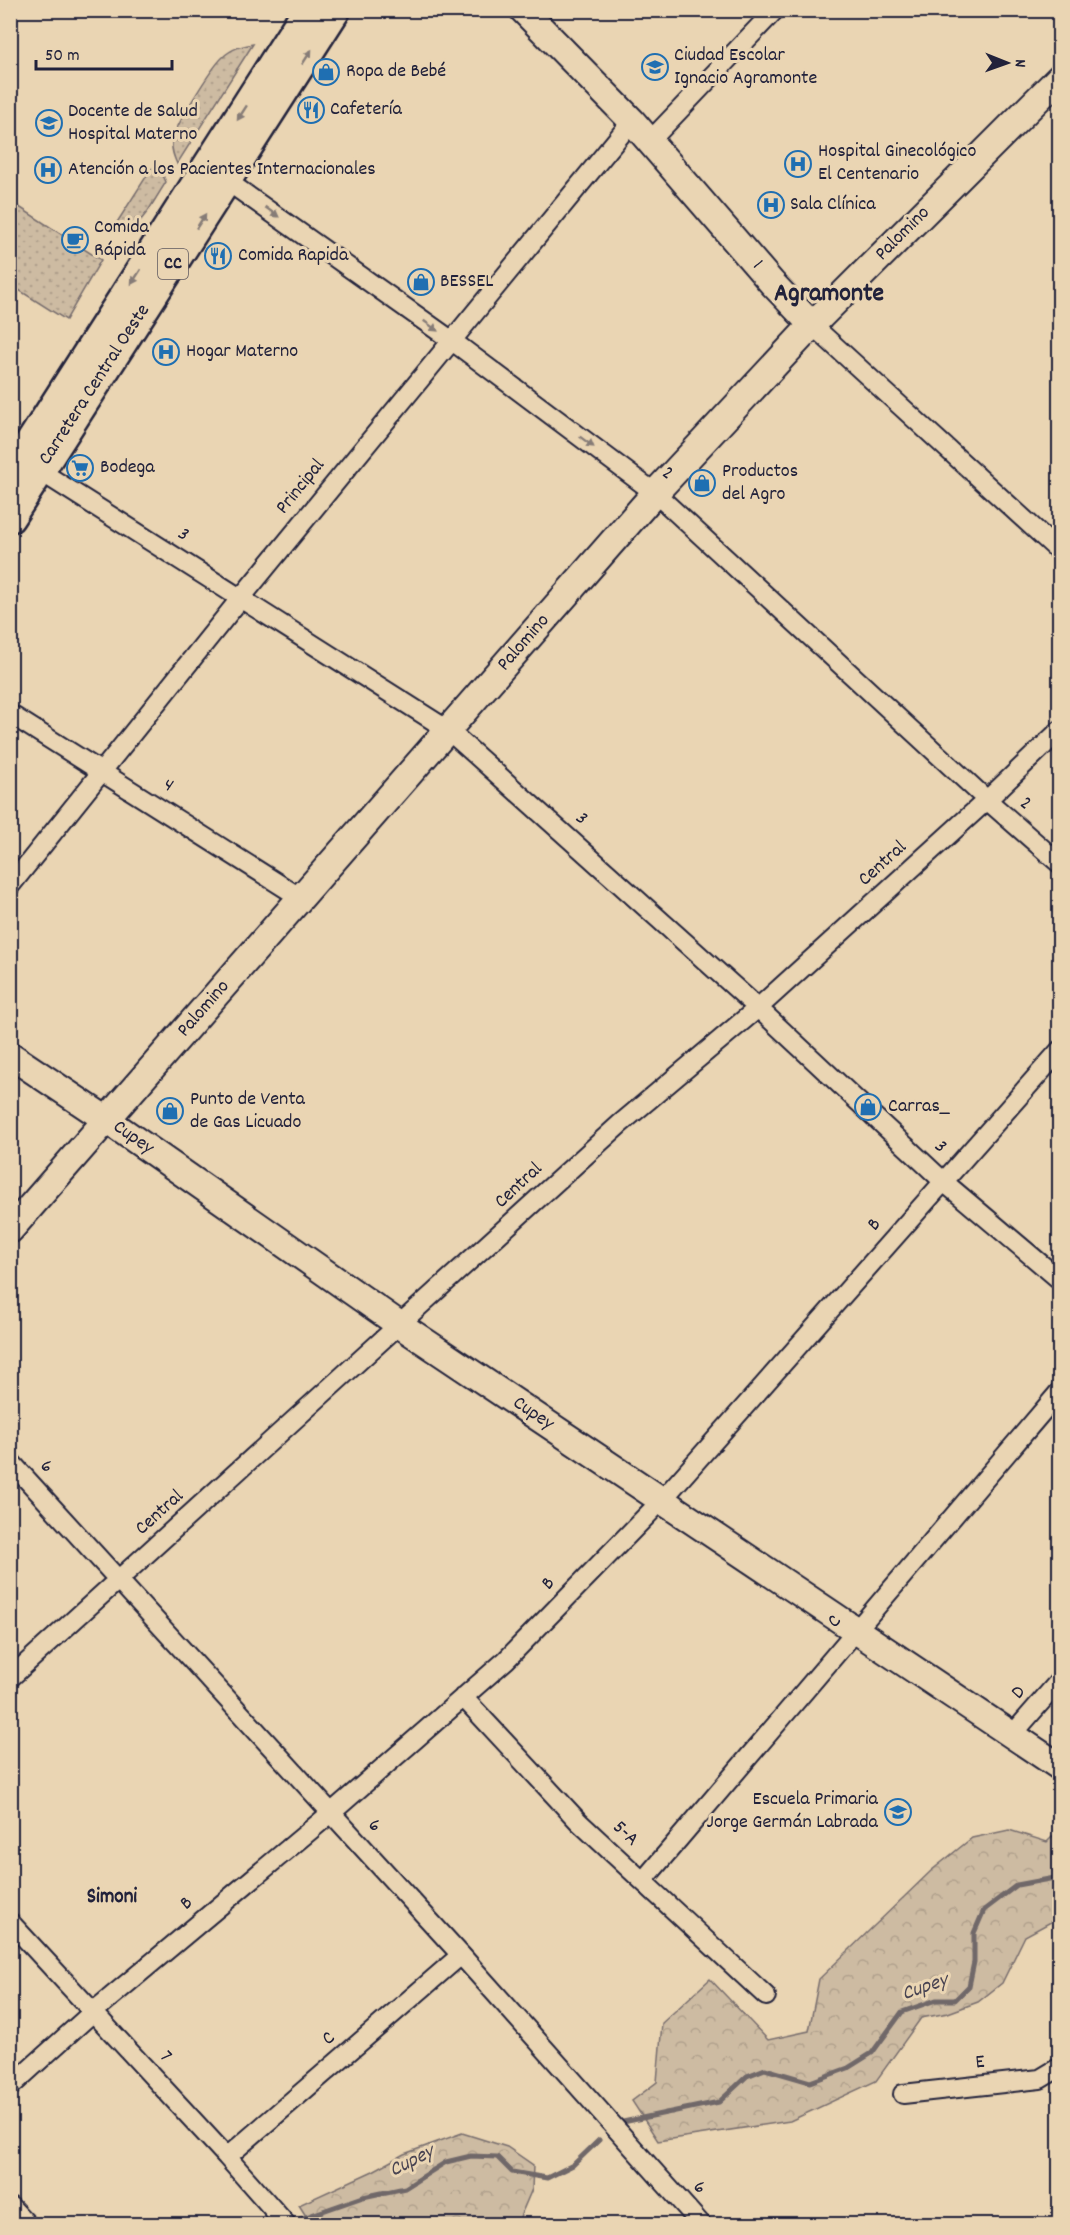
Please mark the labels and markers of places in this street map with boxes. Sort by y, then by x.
place label: Ciudad Escolar Ignacio Agramonte [674,42,817,93]
school or university icon: Ciudad Escolar Ignacio Agramonte [640,52,670,82]
shop icon: Ropa de Bebé [311,57,341,87]
place label: Ropa de Bebé [346,58,446,86]
restaurant icon: Cafetería [296,95,326,125]
place label: Cafetería [330,96,402,124]
place label: Docente de Salud Hospital Materno [68,98,198,149]
school or university icon: Docente de Salud Hospital Materno [34,108,64,138]
place label: Hospital Ginecológico El Centenario [818,138,976,189]
hospital icon: Hospital Ginecológico El Centenario [783,149,813,179]
hospital icon: Atención a los Pacientes Internacionales [33,155,63,185]
place label: Atención a los Pacientes Internacionales [68,156,376,184]
hospital icon: Sala Clínica [756,190,786,220]
place label: Sala Clínica [790,191,876,219]
place label: Comida Rápida [94,214,150,265]
cafe icon: Comida Rápida [60,225,90,255]
restaurant icon: Comida Rapida [203,241,233,271]
place label: Comida Rapida [238,242,349,270]
shop icon: BESSEL [406,267,436,297]
place label: BESSEL [440,268,493,296]
hospital icon: Hogar Materno [151,337,181,367]
place label: Hogar Materno [186,338,298,366]
supermarket icon: Bodega [65,453,95,483]
place label: Bodega [100,454,155,482]
place label: Productos del Agro [722,458,798,509]
shop icon: Productos del Agro [687,468,717,498]
place label: Punto de Venta de Gas Licuado [190,1086,306,1137]
shop icon: Carras_ [853,1092,883,1122]
place label: Carras_ [888,1093,950,1121]
shop icon: Punto de Venta de Gas Licuado [155,1096,185,1126]
place label: Escuela Primaria Jorge Germán Labrada [707,1786,879,1837]
school or university icon: Escuela Primaria Jorge Germán Labrada [883,1797,913,1827]

